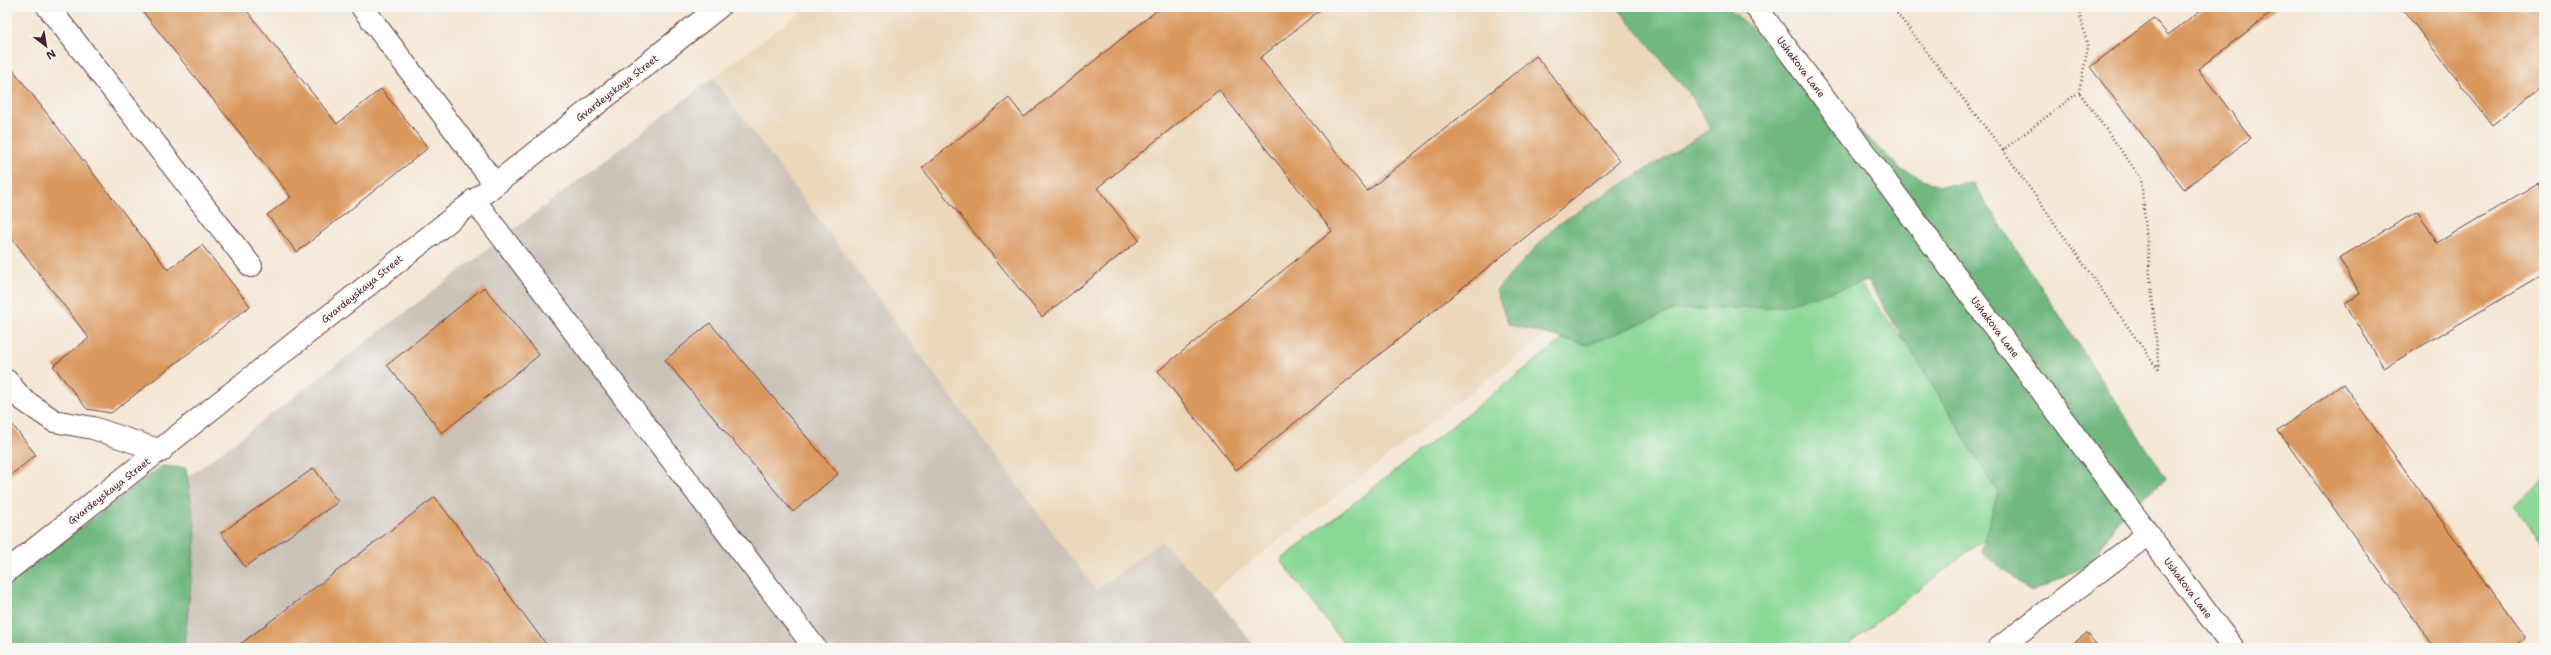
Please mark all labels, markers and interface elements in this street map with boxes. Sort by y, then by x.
north arrow [26,26,66,66]
street label: Ushakova Lane [1774,34,1828,100]
text: N [43,45,58,63]
street label: Gvardeyskaya Street [573,52,661,124]
street label: Gvardeyskaya Street [318,252,406,326]
street label: Ushakova Lane [1968,294,2022,360]
street label: Gvardeyskaya Street [65,455,153,527]
street label: Ushakova Lane [2161,555,2215,621]

